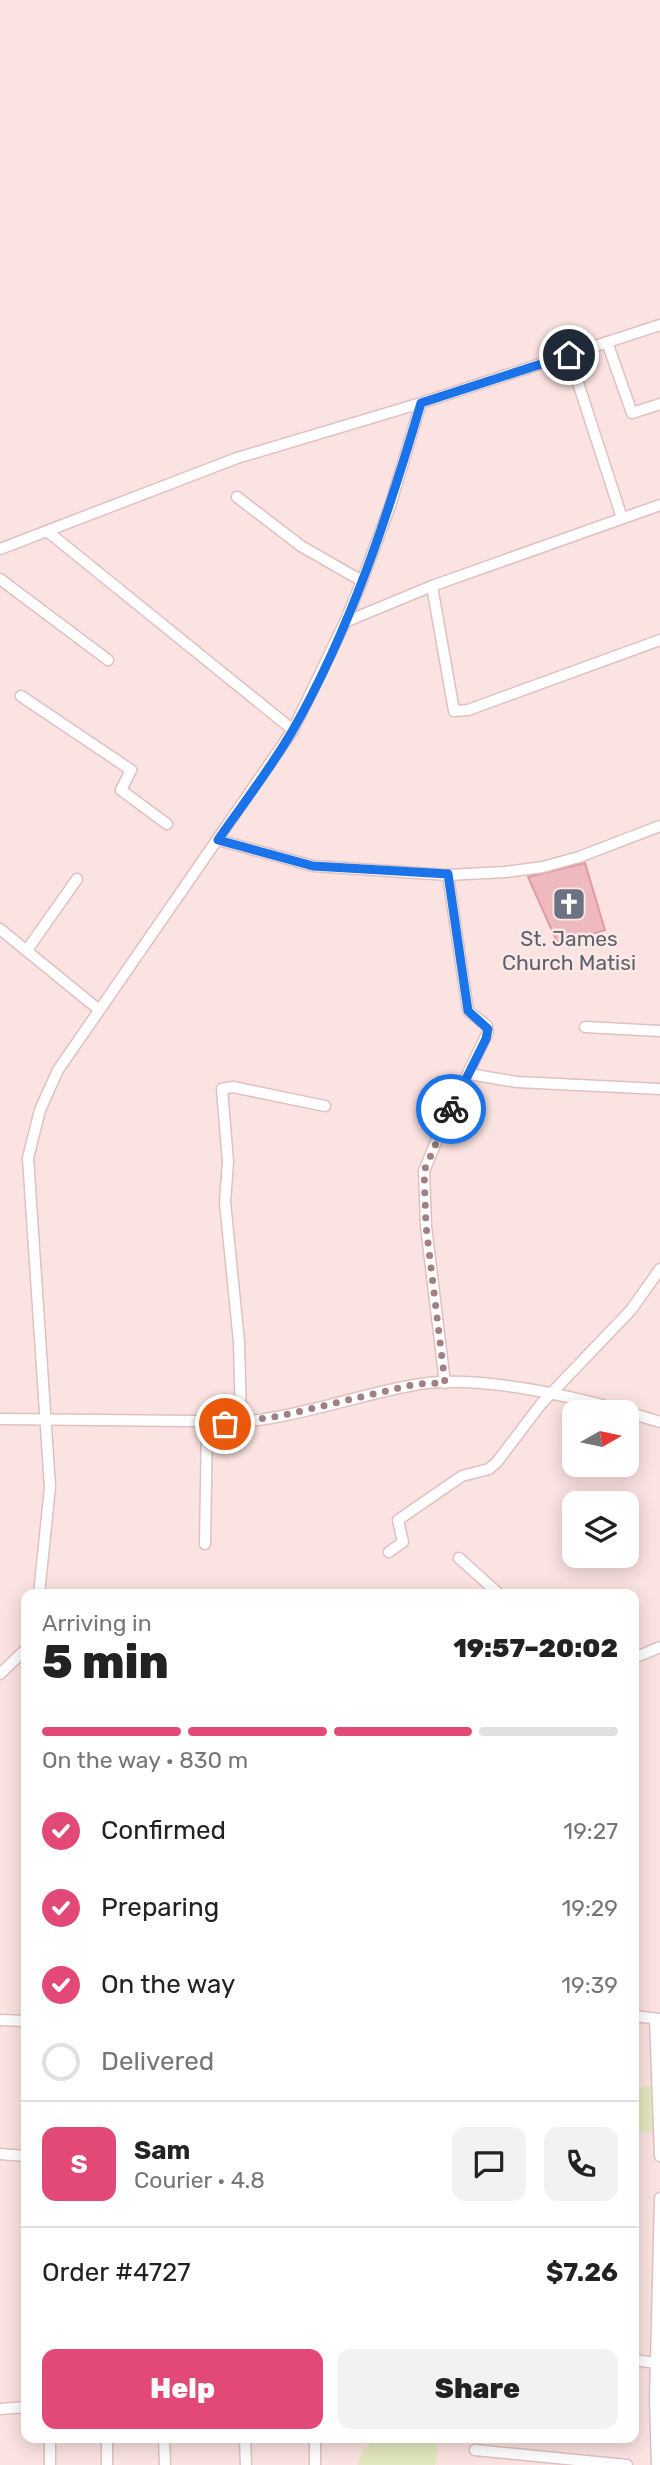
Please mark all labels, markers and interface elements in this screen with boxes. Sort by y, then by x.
pin [539,325,599,385]
icon: home [550,336,588,374]
church icon: St. James Church Matisi [550,885,588,923]
place label: St. James Church Matisi [502,926,636,975]
courier [416,1074,486,1144]
icon: bike [432,1090,470,1128]
pin [195,1394,255,1454]
north arrow [562,1400,639,1477]
map controls [562,1400,639,1568]
icon: bag [206,1405,244,1443]
button: layers [562,1491,639,1568]
text: Arriving in [42,1609,152,1637]
text: 19:57–20:02 [453,1633,618,1664]
text: 5 min [42,1635,169,1690]
text: On the way · 830 m [42,1746,248,1774]
icon: check [42,1812,80,1850]
text: Confirmed [101,1815,226,1846]
text: 19:27 [563,1817,618,1845]
icon: check [42,1889,80,1927]
text: Preparing [101,1892,219,1923]
text: 19:29 [561,1894,618,1922]
icon: check [42,1966,80,2004]
text: On the way [101,1969,235,2000]
text: 19:39 [561,1971,618,1999]
text: Delivered [101,2046,214,2077]
button: chat [452,2127,526,2201]
button: phone [544,2127,618,2201]
text: Sam [134,2135,190,2166]
text: S [70,2149,88,2180]
text: Courier · 4.8 [134,2166,265,2194]
text: Order #4727 [42,2257,191,2288]
text: $7.26 [546,2257,618,2288]
button: Help [42,2349,323,2429]
button: Share [337,2349,618,2429]

